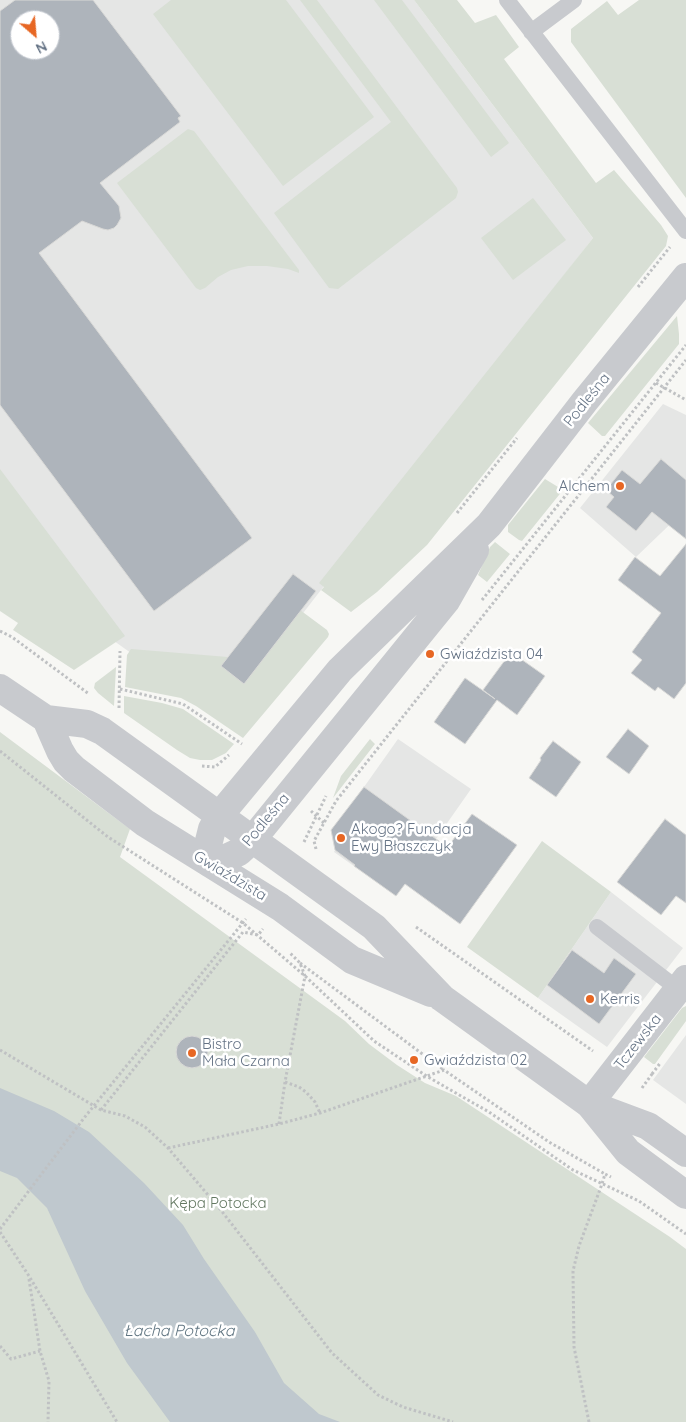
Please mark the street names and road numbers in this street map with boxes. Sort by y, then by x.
street label: Podleśna [560,370,614,430]
street label: Podleśna [239,790,293,850]
street label: Gwiaździsta [190,847,270,905]
street label: Tczewska [611,1011,665,1073]

